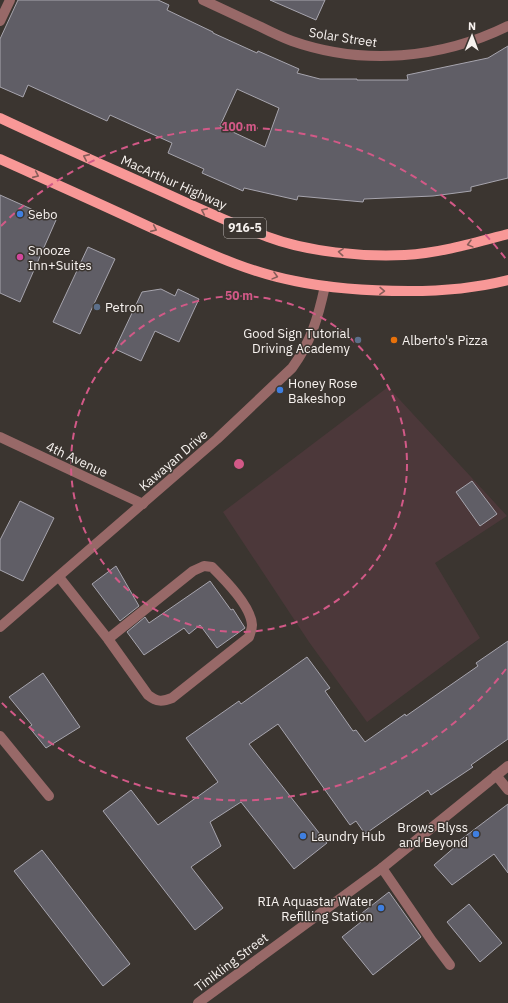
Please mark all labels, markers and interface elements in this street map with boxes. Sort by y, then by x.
north arrow [452,16,492,56]
text: N [468,19,476,33]
street label: Solar Street [308,24,378,51]
text: 100 m [221,119,257,134]
street label: MacArthur Highway [118,151,230,214]
one-way arrow [83,154,90,162]
one-way arrow [31,170,39,178]
place label: Sebo [28,206,58,223]
one-way arrow [201,207,208,215]
marker: Sebo [15,209,25,219]
road number: 916-5 [224,218,266,238]
one-way arrow [150,224,157,232]
one-way arrow [467,239,474,248]
place label: Snooze Inn+Suites [28,242,92,274]
one-way arrow [338,248,344,257]
marker: Snooze Inn+Suites [15,252,25,262]
one-way arrow [271,271,278,280]
one-way arrow [379,287,385,295]
text: 50 m [225,288,253,303]
place label: Petron [105,299,144,316]
marker: Petron [92,302,102,312]
place label: Good Sign Tutorial Driving Academy [243,325,351,357]
place label: Alberto's Pizza [402,332,488,349]
marker: Good Sign Tutorial Driving Academy [353,335,363,345]
marker: Alberto's Pizza [389,335,399,345]
place label: Honey Rose Bakeshop [288,375,357,407]
marker: Honey Rose Bakeshop [275,385,285,395]
street label: Kawayan Drive [135,426,211,495]
street label: 4th Avenue [43,438,110,481]
centre of rings [232,457,246,471]
place label: Brows Blyss and Beyond [397,819,468,851]
place label: Laundry Hub [311,828,385,845]
marker: Brows Blyss and Beyond [471,829,481,839]
marker: Laundry Hub [298,831,308,841]
place label: RIA Aquastar Water Refilling Station [257,893,373,925]
marker: RIA Aquastar Water Refilling Station [376,903,386,913]
street label: Tinikling Street [191,929,272,996]

